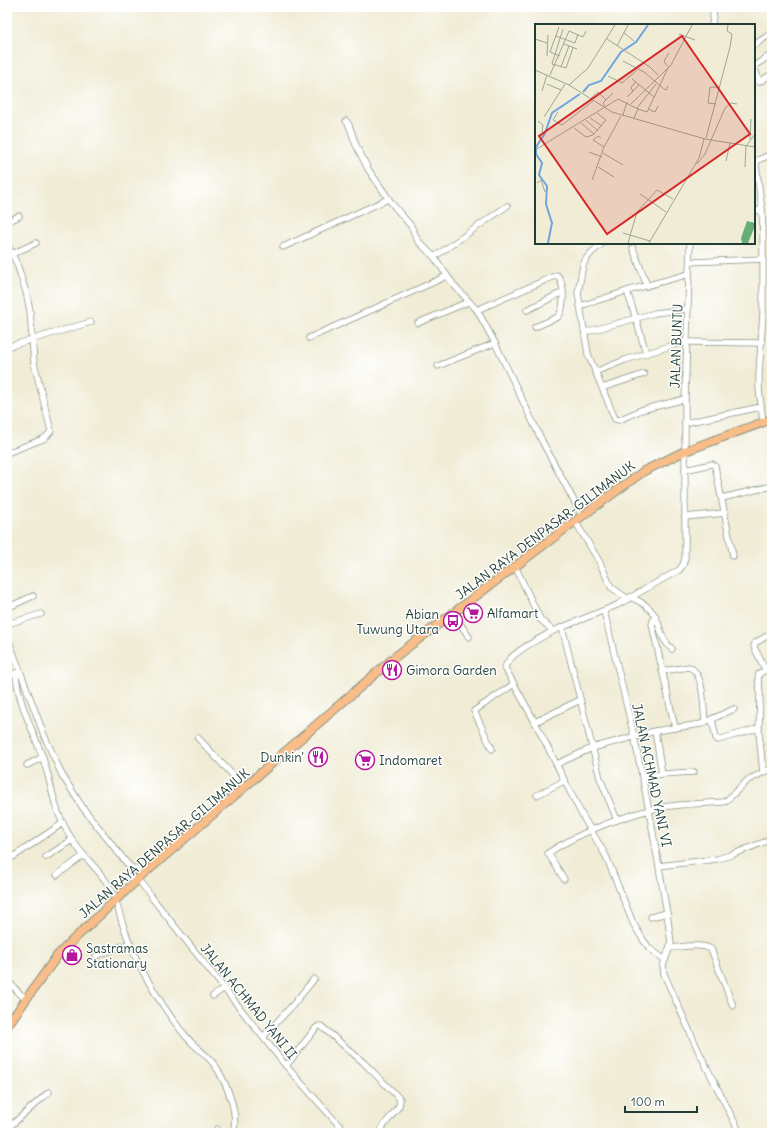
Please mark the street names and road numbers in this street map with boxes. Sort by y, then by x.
street label: JALAN BUNTU [667,303,686,389]
street label: JALAN RAYA DENPASAR-GILIMANUK [452,457,638,603]
street label: JALAN ACHMAD YANI VI [628,702,675,849]
street label: JALAN RAYA DENPASAR-GILIMANUK [76,765,253,922]
street label: JALAN ACHMAD YANI II [197,940,301,1063]

